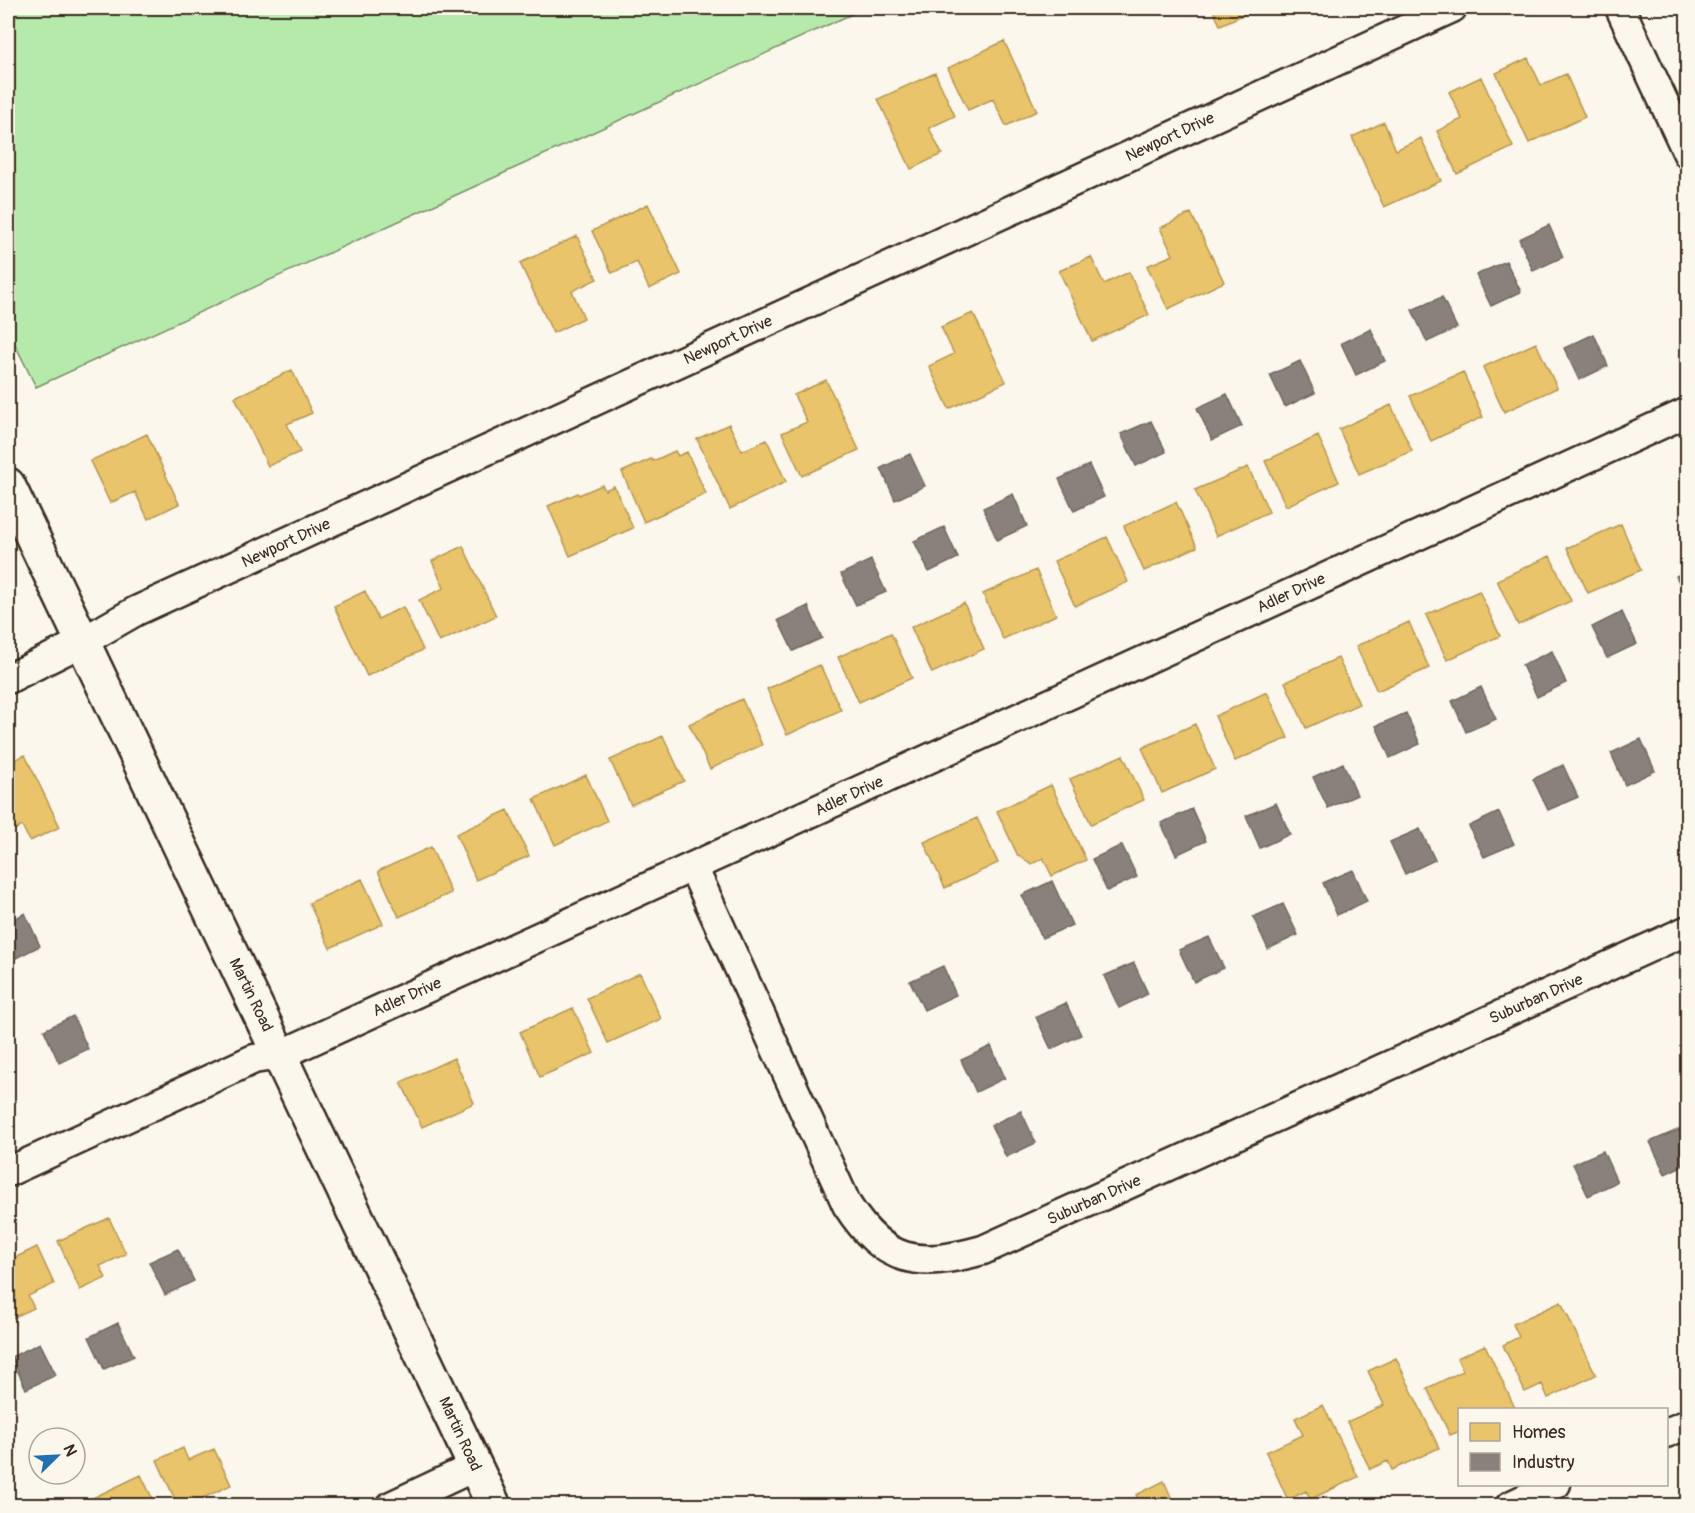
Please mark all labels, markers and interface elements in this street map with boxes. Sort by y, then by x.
street label: Newport Drive [1123,108,1218,166]
street label: Newport Drive [681,311,776,369]
street label: Newport Drive [239,514,334,572]
street label: Adler Drive [1254,568,1329,618]
street label: Adler Drive [812,771,887,821]
street label: Martin Road [225,955,277,1035]
street label: Suburban Drive [1486,969,1586,1029]
street label: Adler Drive [369,973,445,1021]
street label: Suburban Drive [1044,1170,1144,1230]
street label: Martin Road [434,1394,486,1474]
legend [1458,1408,1668,1486]
text: Homes [1512,1421,1565,1444]
north arrow [27,1426,87,1486]
text: N [58,1441,81,1459]
text: Industry [1512,1451,1575,1474]

